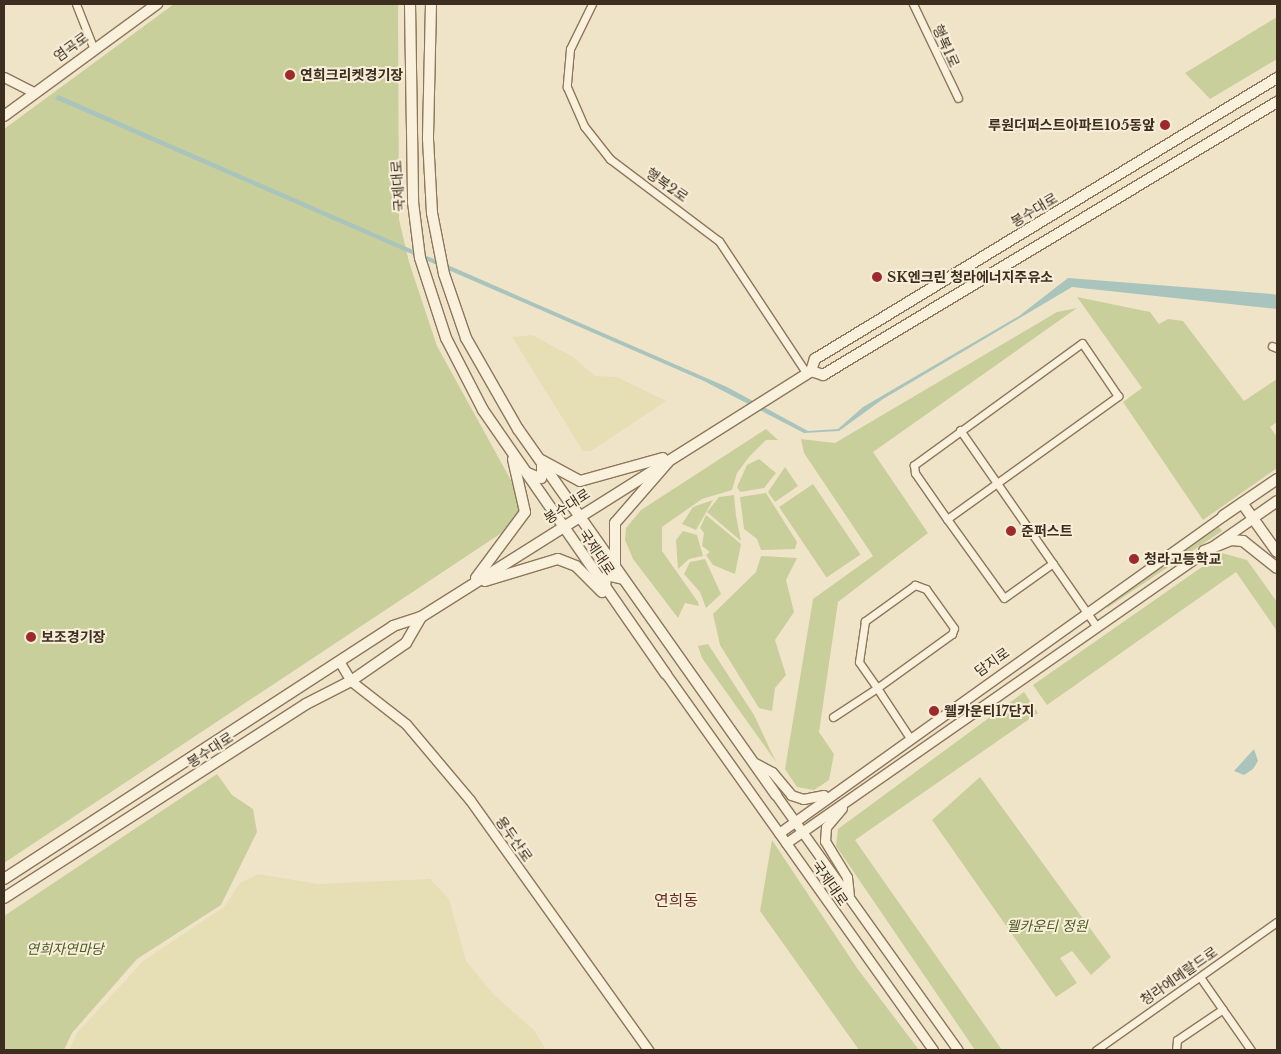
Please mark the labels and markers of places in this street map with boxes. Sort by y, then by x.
place label: 연희크리켓경기장 [300,67,403,83]
marker: 연희크리켓경기장 [284,69,296,81]
place label: 루원더퍼스트아파트105동앞 [988,117,1155,133]
marker: 루원더퍼스트아파트105동앞 [1159,119,1171,131]
place label: SK엔크린 청라에너지주유소 [887,269,1053,285]
marker: SK엔크린 청라에너지주유소 [871,271,883,283]
place label: 준퍼스트 [1021,523,1073,539]
marker: 준퍼스트 [1005,525,1017,537]
place label: 청라고등학교 [1144,551,1221,567]
marker: 청라고등학교 [1128,553,1140,565]
place label: 보조경기장 [41,629,105,645]
marker: 보조경기장 [25,631,37,643]
place label: 웰카운티17단지 [944,703,1035,719]
marker: 웰카운티17단지 [928,705,940,717]

